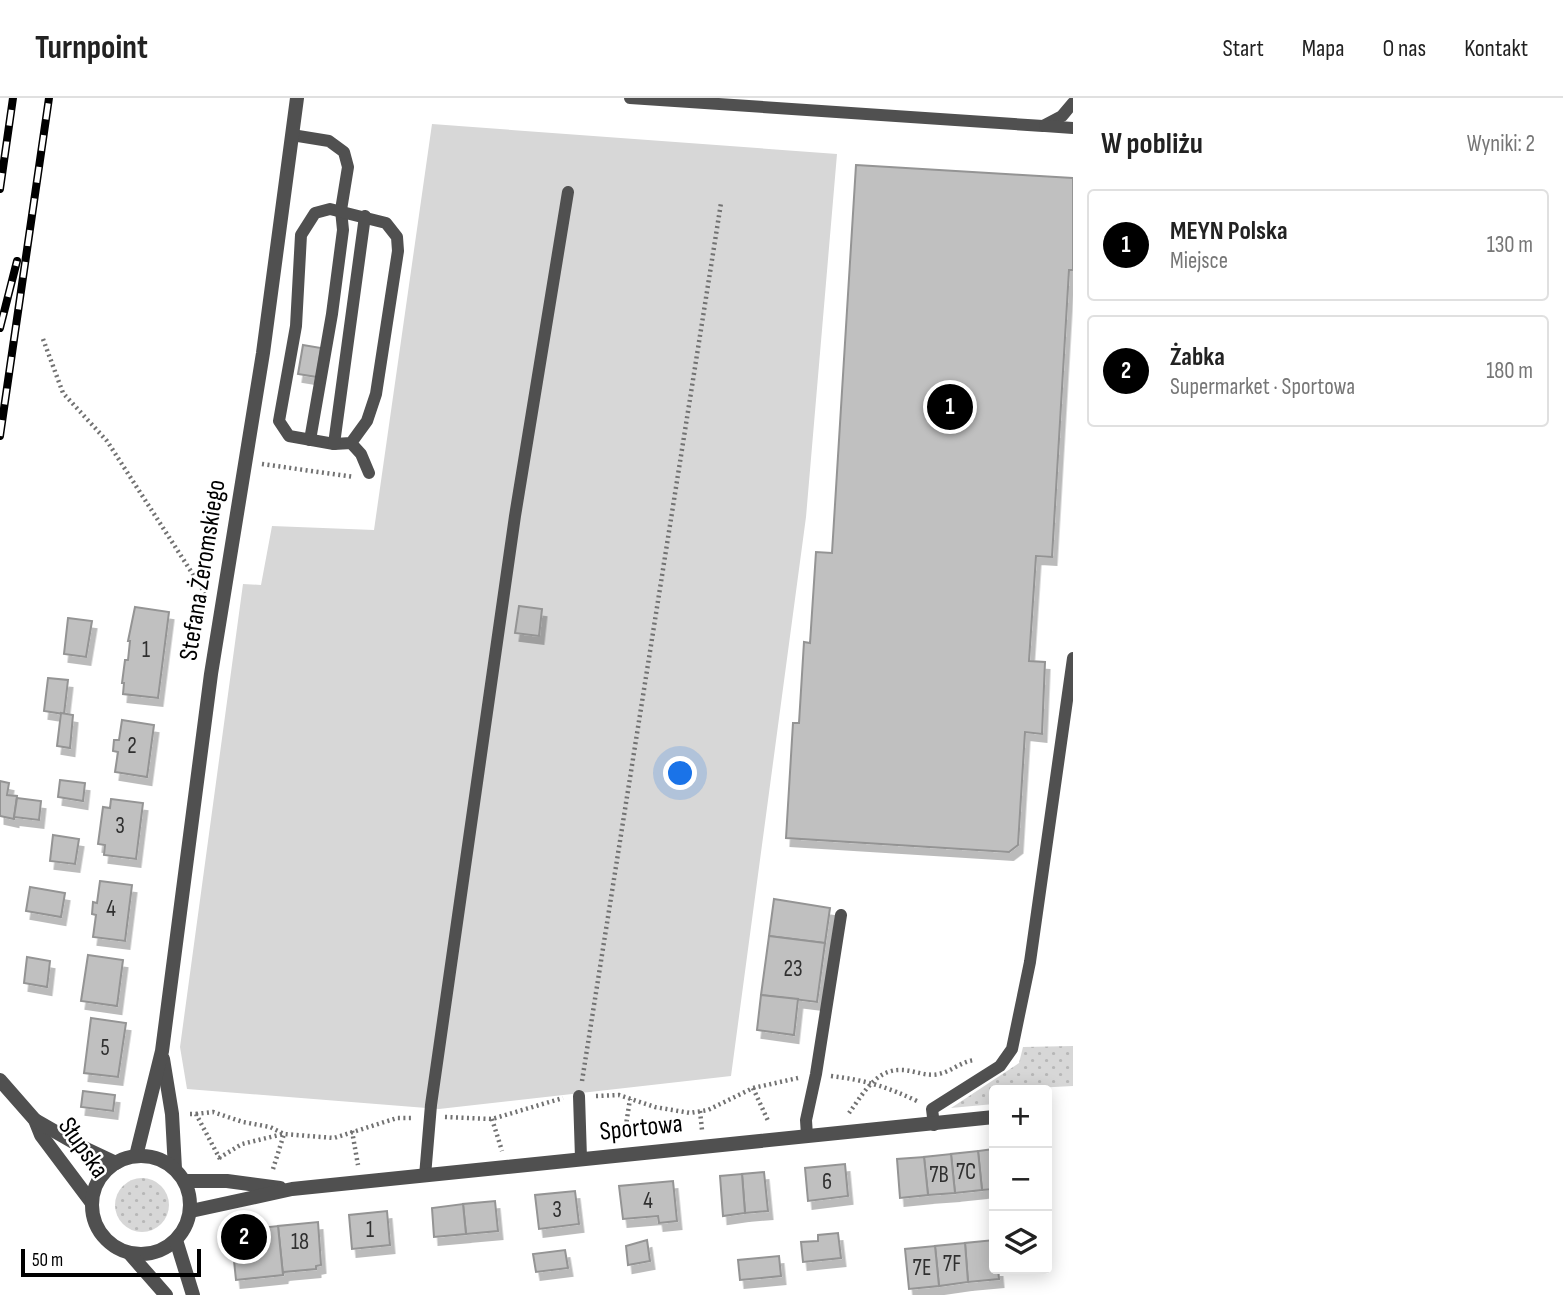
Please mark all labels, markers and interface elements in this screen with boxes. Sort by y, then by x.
text: Turnpoint [35,28,148,68]
text: Start [1223,34,1264,63]
text: Mapa [1302,34,1344,63]
text: O nas [1382,34,1426,63]
text: Kontakt [1464,34,1528,63]
text: W pobliżu [1101,126,1203,162]
text: Wyniki: 2 [1467,130,1535,158]
text: MEYN Polska [1170,216,1288,247]
text: 1 [1121,231,1131,259]
text: 130 m [1487,231,1533,259]
text: Miejsce [1170,247,1228,275]
text: Żabka [1170,342,1225,373]
text: 2 [1121,357,1131,385]
text: 180 m [1486,357,1533,385]
text: Supermarket · Sportowa [1170,373,1355,401]
pin: 1 [927,381,973,433]
street label: Stefana Żeromskiego [173,477,233,663]
house number: 1 [142,636,150,664]
house number: 2 [127,732,137,760]
your location [663,756,697,790]
house number: 3 [115,812,125,840]
house number: 4 [106,895,116,923]
house number: 23 [783,955,803,983]
house number: 5 [100,1034,110,1062]
map controls [989,1085,1052,1274]
button: + [989,1085,1052,1148]
street label: Sportowa [598,1108,684,1148]
street label: Słupska [51,1112,115,1184]
button: − [989,1148,1052,1211]
house number: 7C [956,1158,976,1186]
house number: 7B [929,1161,949,1189]
house number: 6 [822,1168,832,1196]
house number: 4 [643,1187,653,1215]
house number: 3 [552,1196,562,1224]
pin: 2 [221,1211,267,1263]
button: layers [989,1211,1052,1274]
house number: 1 [366,1216,374,1244]
house number: 18 [291,1228,309,1256]
scale bar [21,1246,201,1278]
text: 50 m [32,1249,63,1272]
house number: 7F [943,1250,961,1278]
house number: 7E [913,1254,931,1282]

